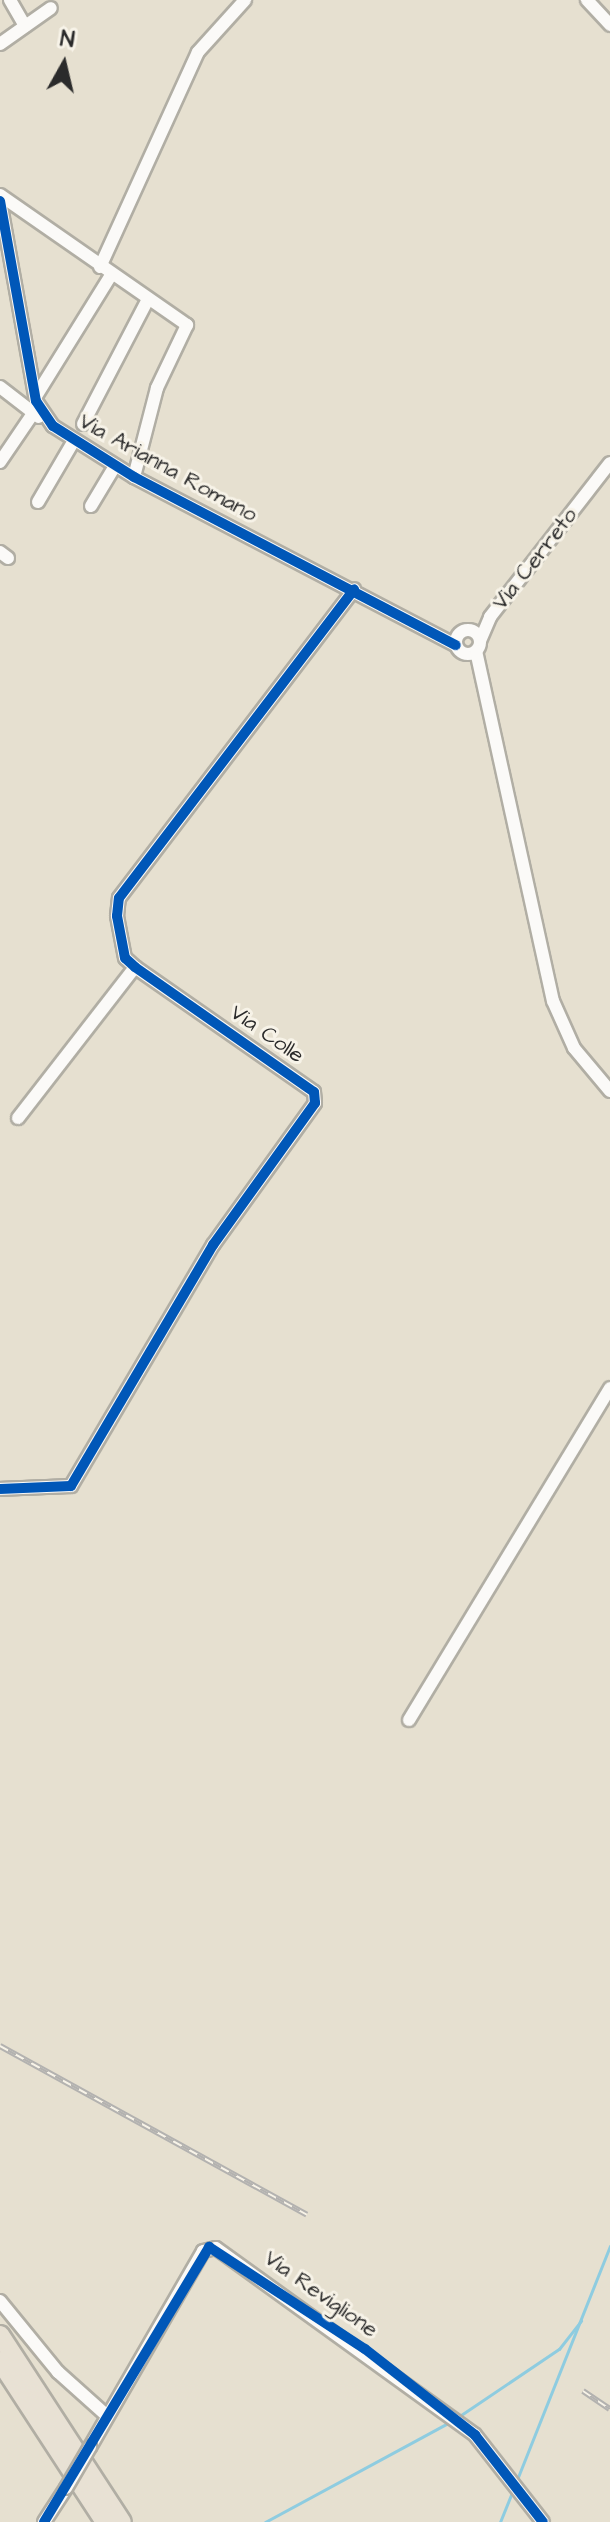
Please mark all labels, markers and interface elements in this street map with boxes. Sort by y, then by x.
text: N [58,23,76,56]
north arrow [24,24,104,104]
street label: Via Arianna Romano [74,408,262,528]
street label: Via Cerreto [487,503,583,615]
street label: Via Colle [225,999,309,1069]
street label: Via Reviglione [259,2245,383,2343]

